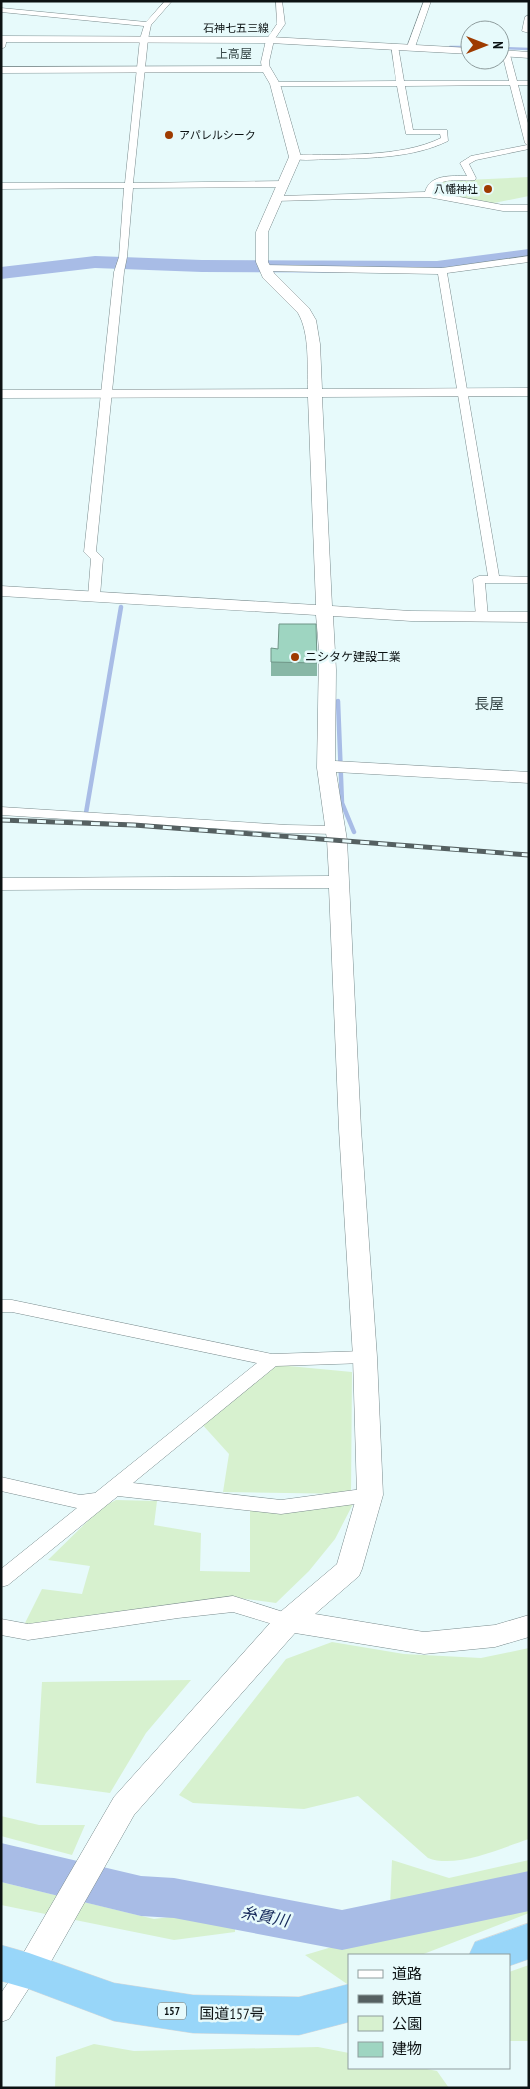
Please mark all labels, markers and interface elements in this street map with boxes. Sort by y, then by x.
north arrow [460,20,510,70]
street label: 石神七五三線 [203,21,269,35]
text: N [489,41,507,49]
district label: 上高屋 [216,46,252,61]
place label: アパレルシーク [179,128,256,142]
marker: アパレルシーク [163,129,175,141]
place label: 八幡神社 [434,182,478,196]
marker: 八幡神社 [482,183,494,195]
place label: ニシタケ建設工業 [305,649,401,664]
marker: ニシタケ建設工業 [289,651,301,663]
district label: 長屋 [474,694,504,713]
water label: 糸貫川 [240,1902,292,1931]
legend [348,1954,510,2069]
text: 道路 [392,1964,422,1983]
text: 鉄道 [392,1989,422,2008]
road number: 157 [158,2002,186,2020]
street label: 国道157号 [199,2003,265,2024]
text: 公園 [392,2014,422,2033]
text: 建物 [392,2039,422,2058]

